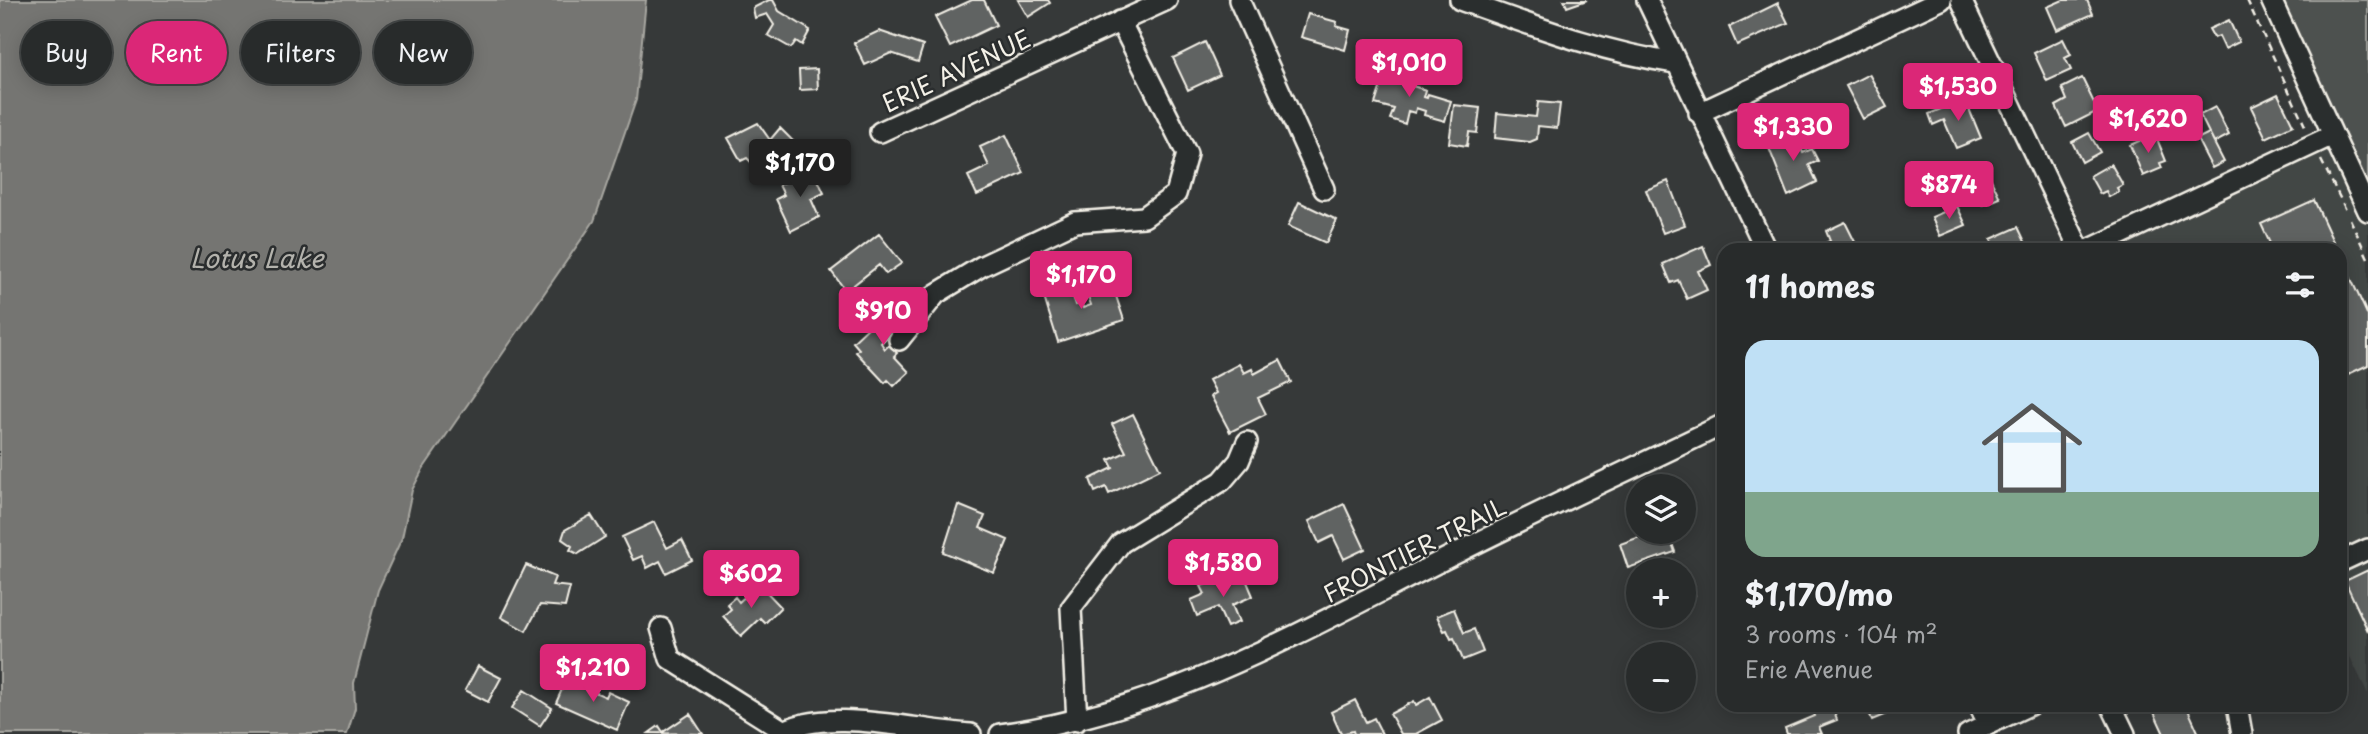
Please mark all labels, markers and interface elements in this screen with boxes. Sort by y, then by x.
street label: ERIE AVENUE [876,20,1036,120]
chip: Buy [21,21,112,84]
chip: Rent [126,21,227,84]
chip: Filters [241,21,360,84]
chip: New [374,21,472,84]
pin: $1,010 [1352,40,1466,99]
text: $1,010 [1371,44,1447,79]
pin: $1,530 [1901,64,2015,123]
text: $1,530 [1919,68,1997,103]
pin: $1,620 [2091,96,2205,155]
text: $1,620 [2109,100,2187,135]
pin: $1,330 [1736,104,1850,163]
text: $1,330 [1753,108,1833,143]
pin: $1,170 [743,140,857,199]
text: $1,170 [765,144,835,179]
pin: $874 [1908,162,1990,221]
text: $874 [1921,166,1977,201]
water label: Lotus Lake [190,238,325,277]
pin: $1,170 [1024,252,1138,311]
text: $1,170 [1046,256,1116,291]
text: 11 homes [1745,263,1875,308]
icon: filters [2281,266,2319,304]
pin: $910 [842,288,924,347]
text: $910 [855,292,911,327]
icon: home [1969,385,2095,511]
map controls [1626,474,1696,712]
button: layers [1626,474,1696,544]
street label: FRONTIER TRAIL [1316,487,1512,611]
pin: $1,580 [1166,540,1280,599]
text: $1,580 [1184,544,1262,579]
pin: $602 [710,550,792,610]
text: $602 [719,555,783,590]
button: + [1626,558,1696,628]
text: $1,170/mo [1745,571,1893,616]
text: 3 rooms · 104 m² [1745,616,1938,651]
button: − [1626,642,1696,712]
pin: $1,210 [536,644,650,704]
text: $1,210 [556,649,630,684]
text: Erie Avenue [1745,651,1873,686]

